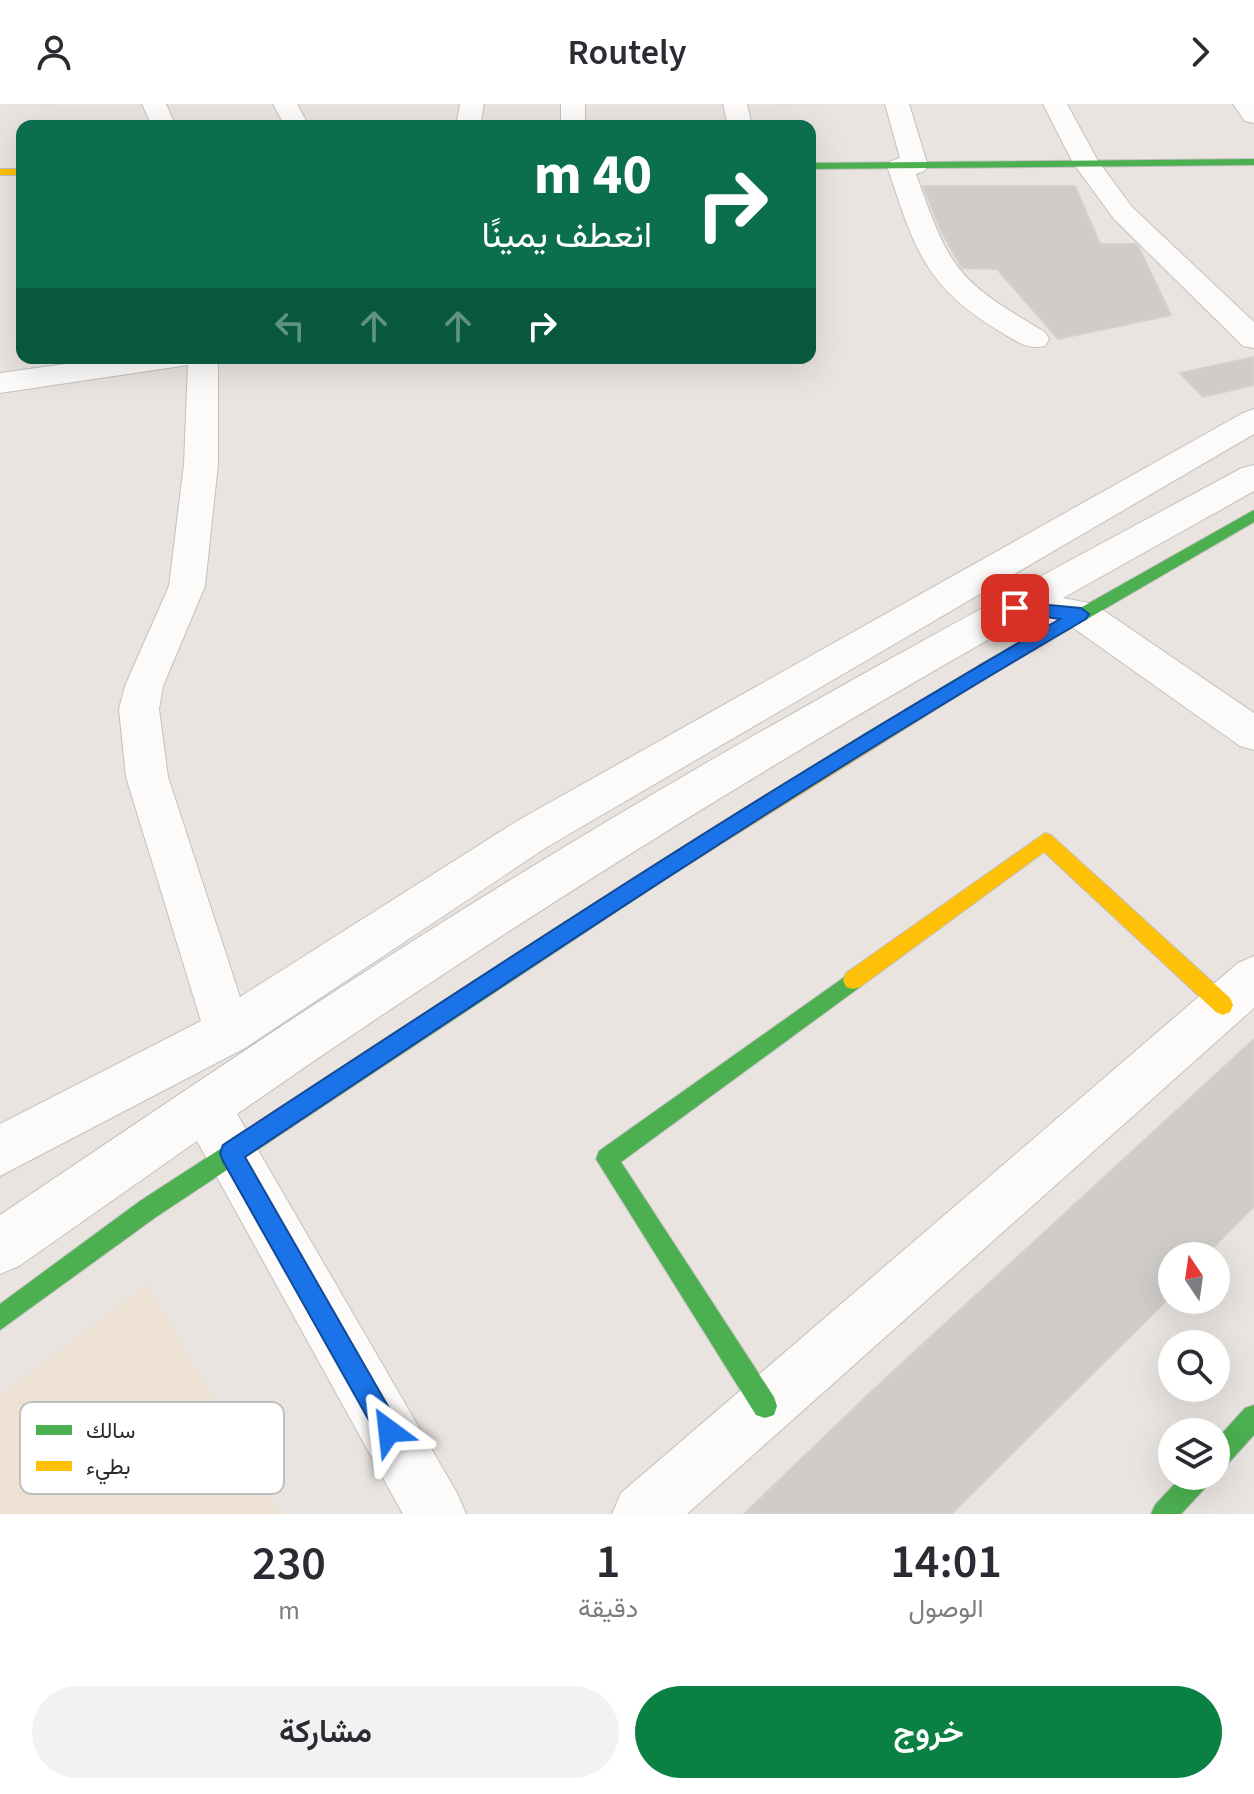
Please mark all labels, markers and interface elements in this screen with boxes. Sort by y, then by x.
text: Routely [568,27,687,78]
icon: person [32,30,76,74]
icon: forward [1178,30,1222,74]
text: 40 m [534,136,652,215]
icon: right [680,152,784,256]
text: انعطف يمينًا [481,210,652,261]
icon: left [268,304,312,348]
icon: ahead [352,304,396,348]
icon: ahead [436,304,480,348]
icon: right [520,304,564,348]
pin [981,574,1049,642]
icon: arrive [993,586,1037,630]
north arrow [1158,1242,1230,1314]
map controls [1158,1242,1230,1490]
button: search [1158,1330,1230,1402]
position arrow [347,1389,431,1473]
legend [20,1402,284,1494]
text: سالك [86,1415,135,1447]
button: layers [1158,1418,1230,1490]
text: بطيء [86,1451,131,1485]
text: 1 [596,1528,620,1596]
text: 14:01 [890,1528,1002,1596]
text: 230 [252,1530,326,1598]
text: دقيقة [578,1590,638,1627]
text: الوصول [909,1590,984,1627]
text: m [278,1592,300,1629]
button: مشاركة [32,1686,619,1778]
button: خروج [635,1686,1222,1778]

